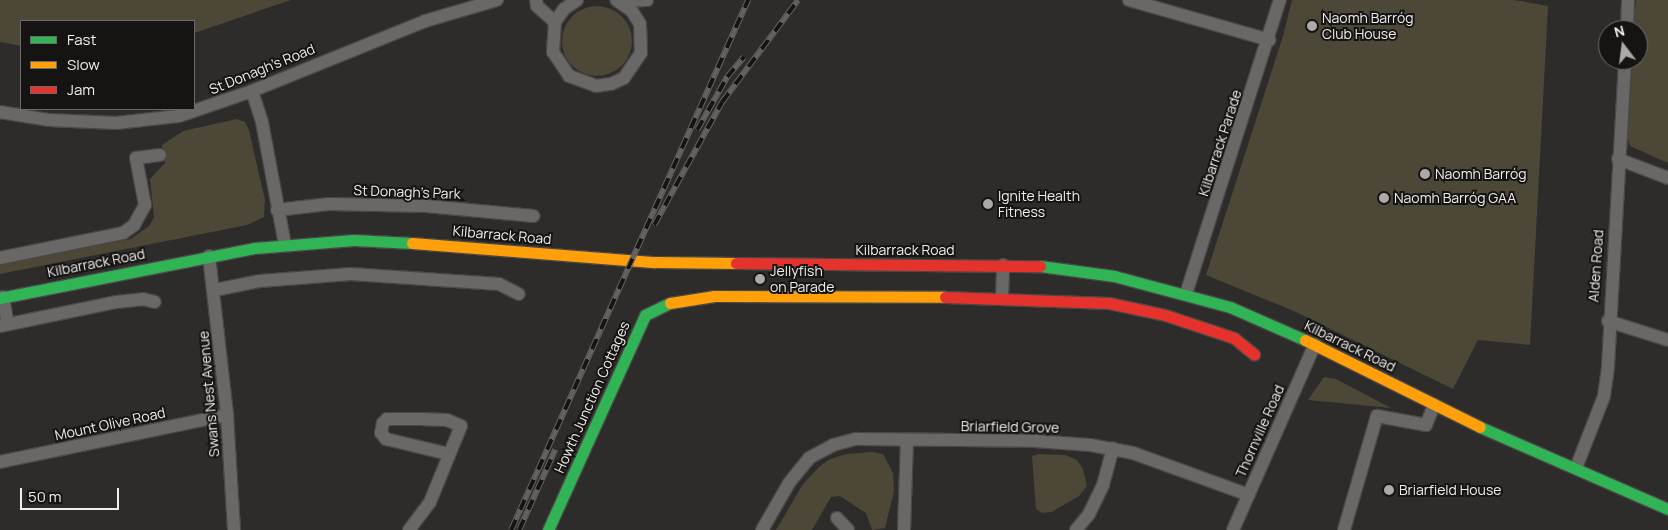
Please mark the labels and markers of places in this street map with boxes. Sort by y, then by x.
place label: Naomh Barróg Club House [1322,10,1414,42]
marker: Naomh Barróg Club House [1306,20,1318,32]
place label: Naomh Barróg [1435,166,1527,182]
marker: Naomh Barróg [1419,168,1431,180]
place label: Ignite Health Fitness [998,188,1080,220]
place label: Naomh Barróg GAA [1394,190,1516,206]
marker: Naomh Barróg GAA [1378,192,1390,204]
marker: Ignite Health Fitness [982,198,994,210]
place label: Jellyfish on Parade [770,263,834,296]
marker: Jellyfish on Parade [754,273,766,285]
place label: Briarfield House [1399,482,1501,498]
marker: Briarfield House [1383,484,1395,496]

